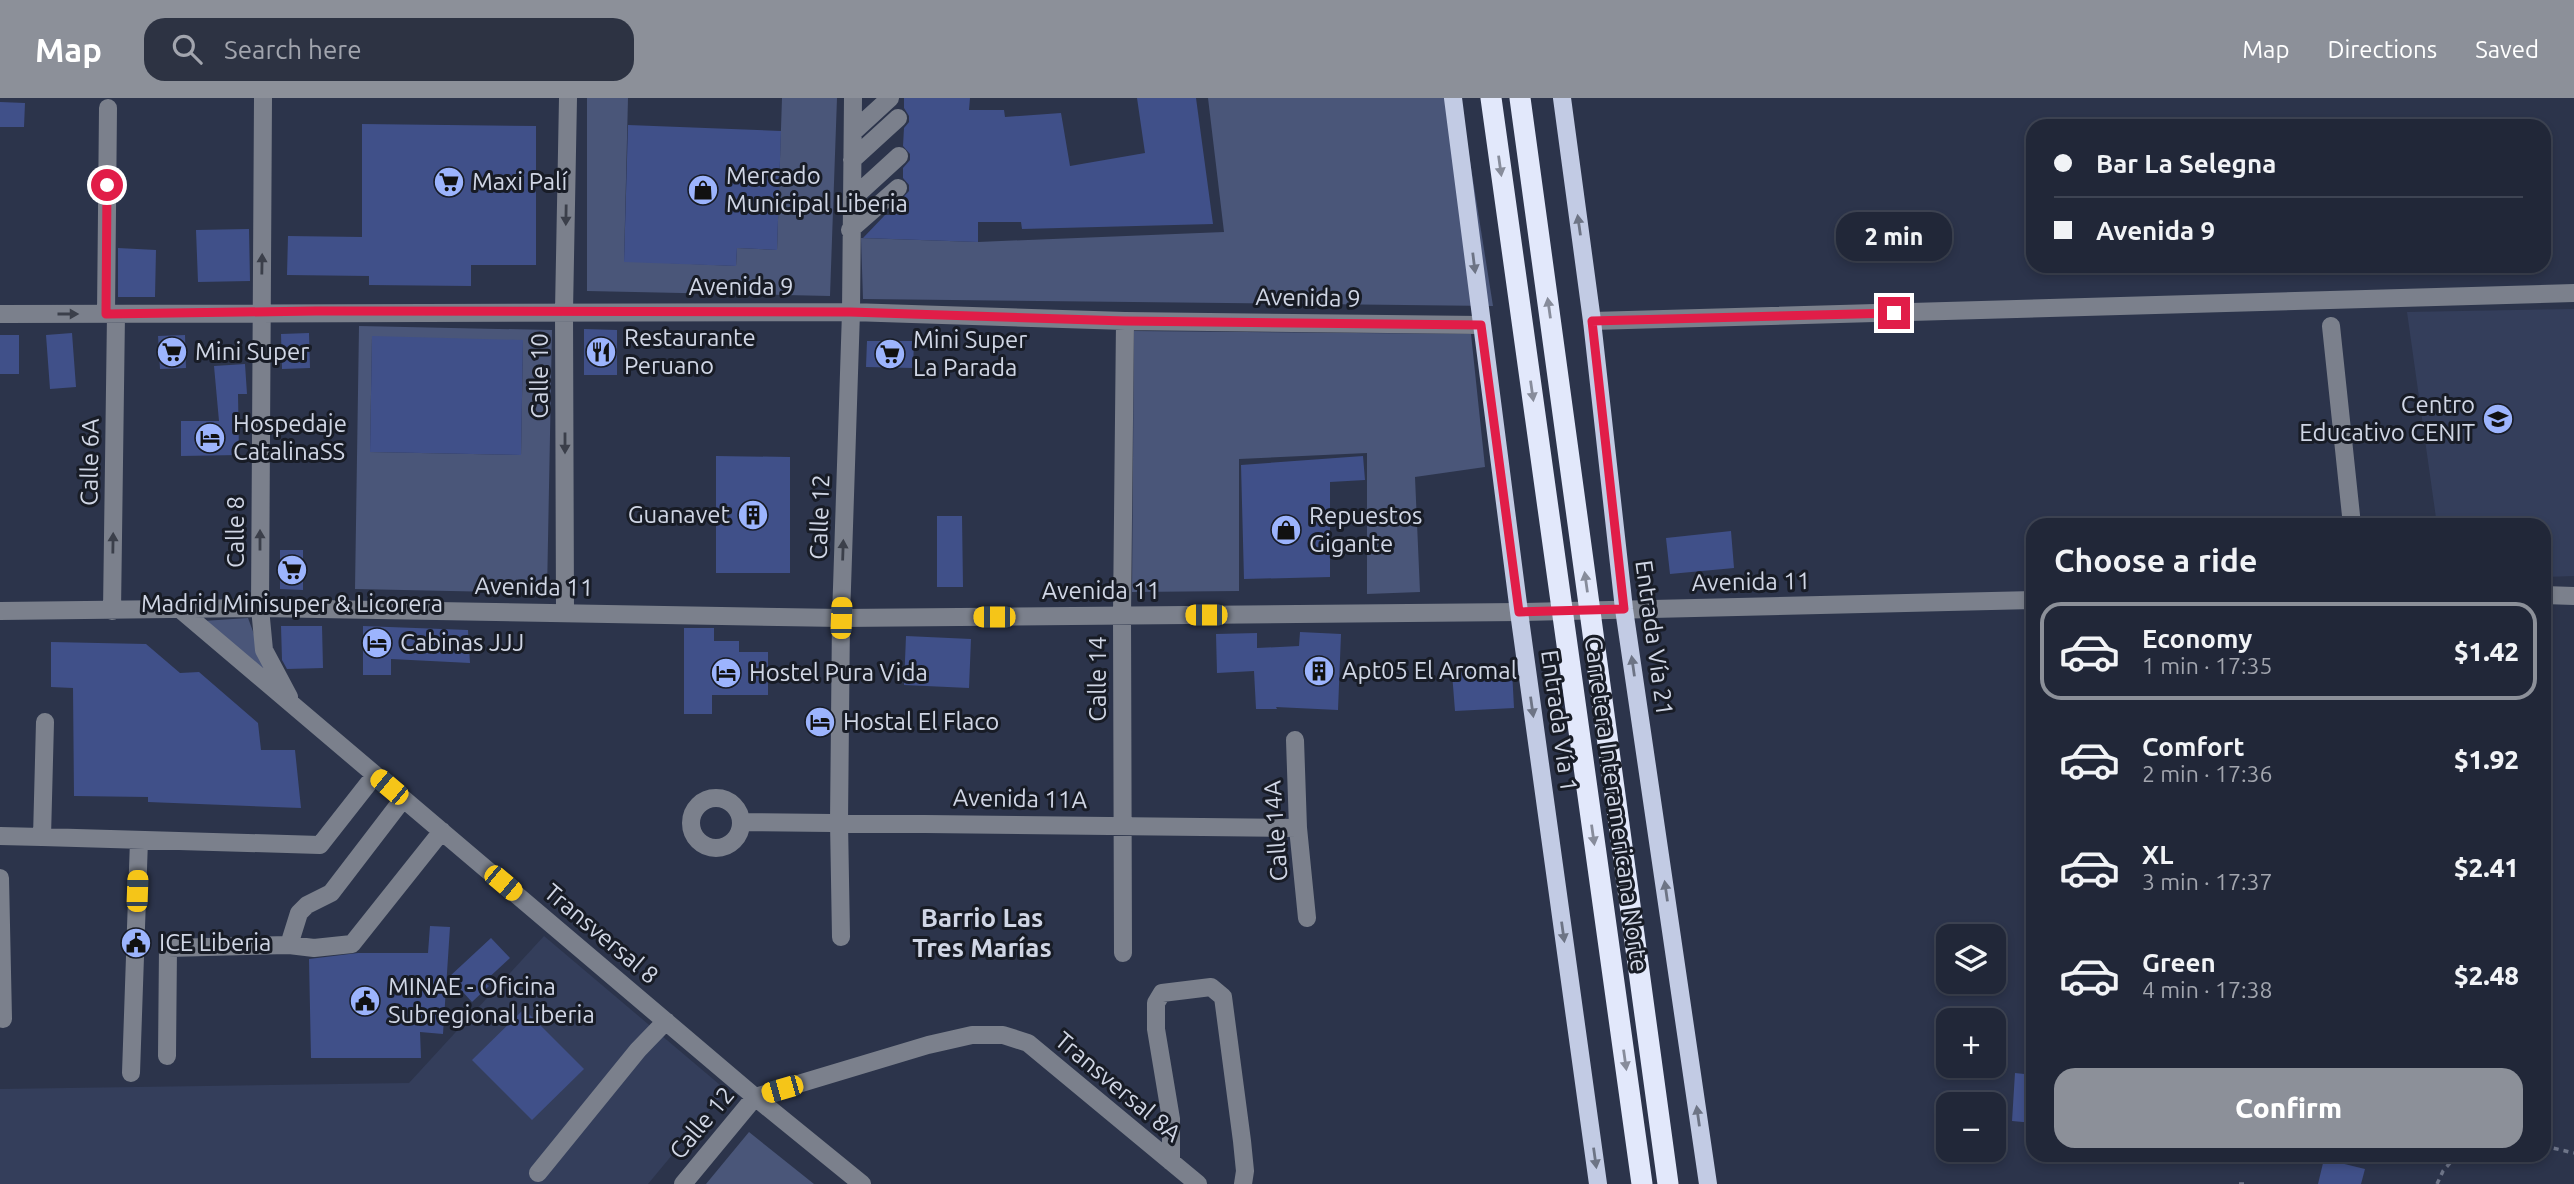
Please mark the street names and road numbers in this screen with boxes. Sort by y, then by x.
street label: Avenida 9 [688,273,794,300]
street label: Avenida 9 [1255,283,1361,312]
street label: Calle 10 [526,333,553,419]
street label: Calle 6A [75,418,104,506]
street label: Calle 12 [805,474,834,560]
street label: Calle 8 [222,496,249,568]
street label: Entrada Vía 21 [1630,559,1679,717]
street label: Avenida 11 [1691,567,1811,596]
street label: Avenida 11 [474,572,594,601]
street label: Avenida 11 [1042,577,1160,604]
street label: Carretera Interamericana Norte [1580,634,1653,973]
street label: Calle 14 [1084,636,1111,722]
street label: Entrada Vía 1 [1536,648,1583,794]
street label: Calle 14A [1258,779,1292,882]
street label: Avenida 11A [953,784,1088,813]
street label: Transversal 8 [539,878,664,989]
street label: Transversal 8A [1050,1026,1187,1147]
street label: Calle 12 [664,1081,739,1164]

